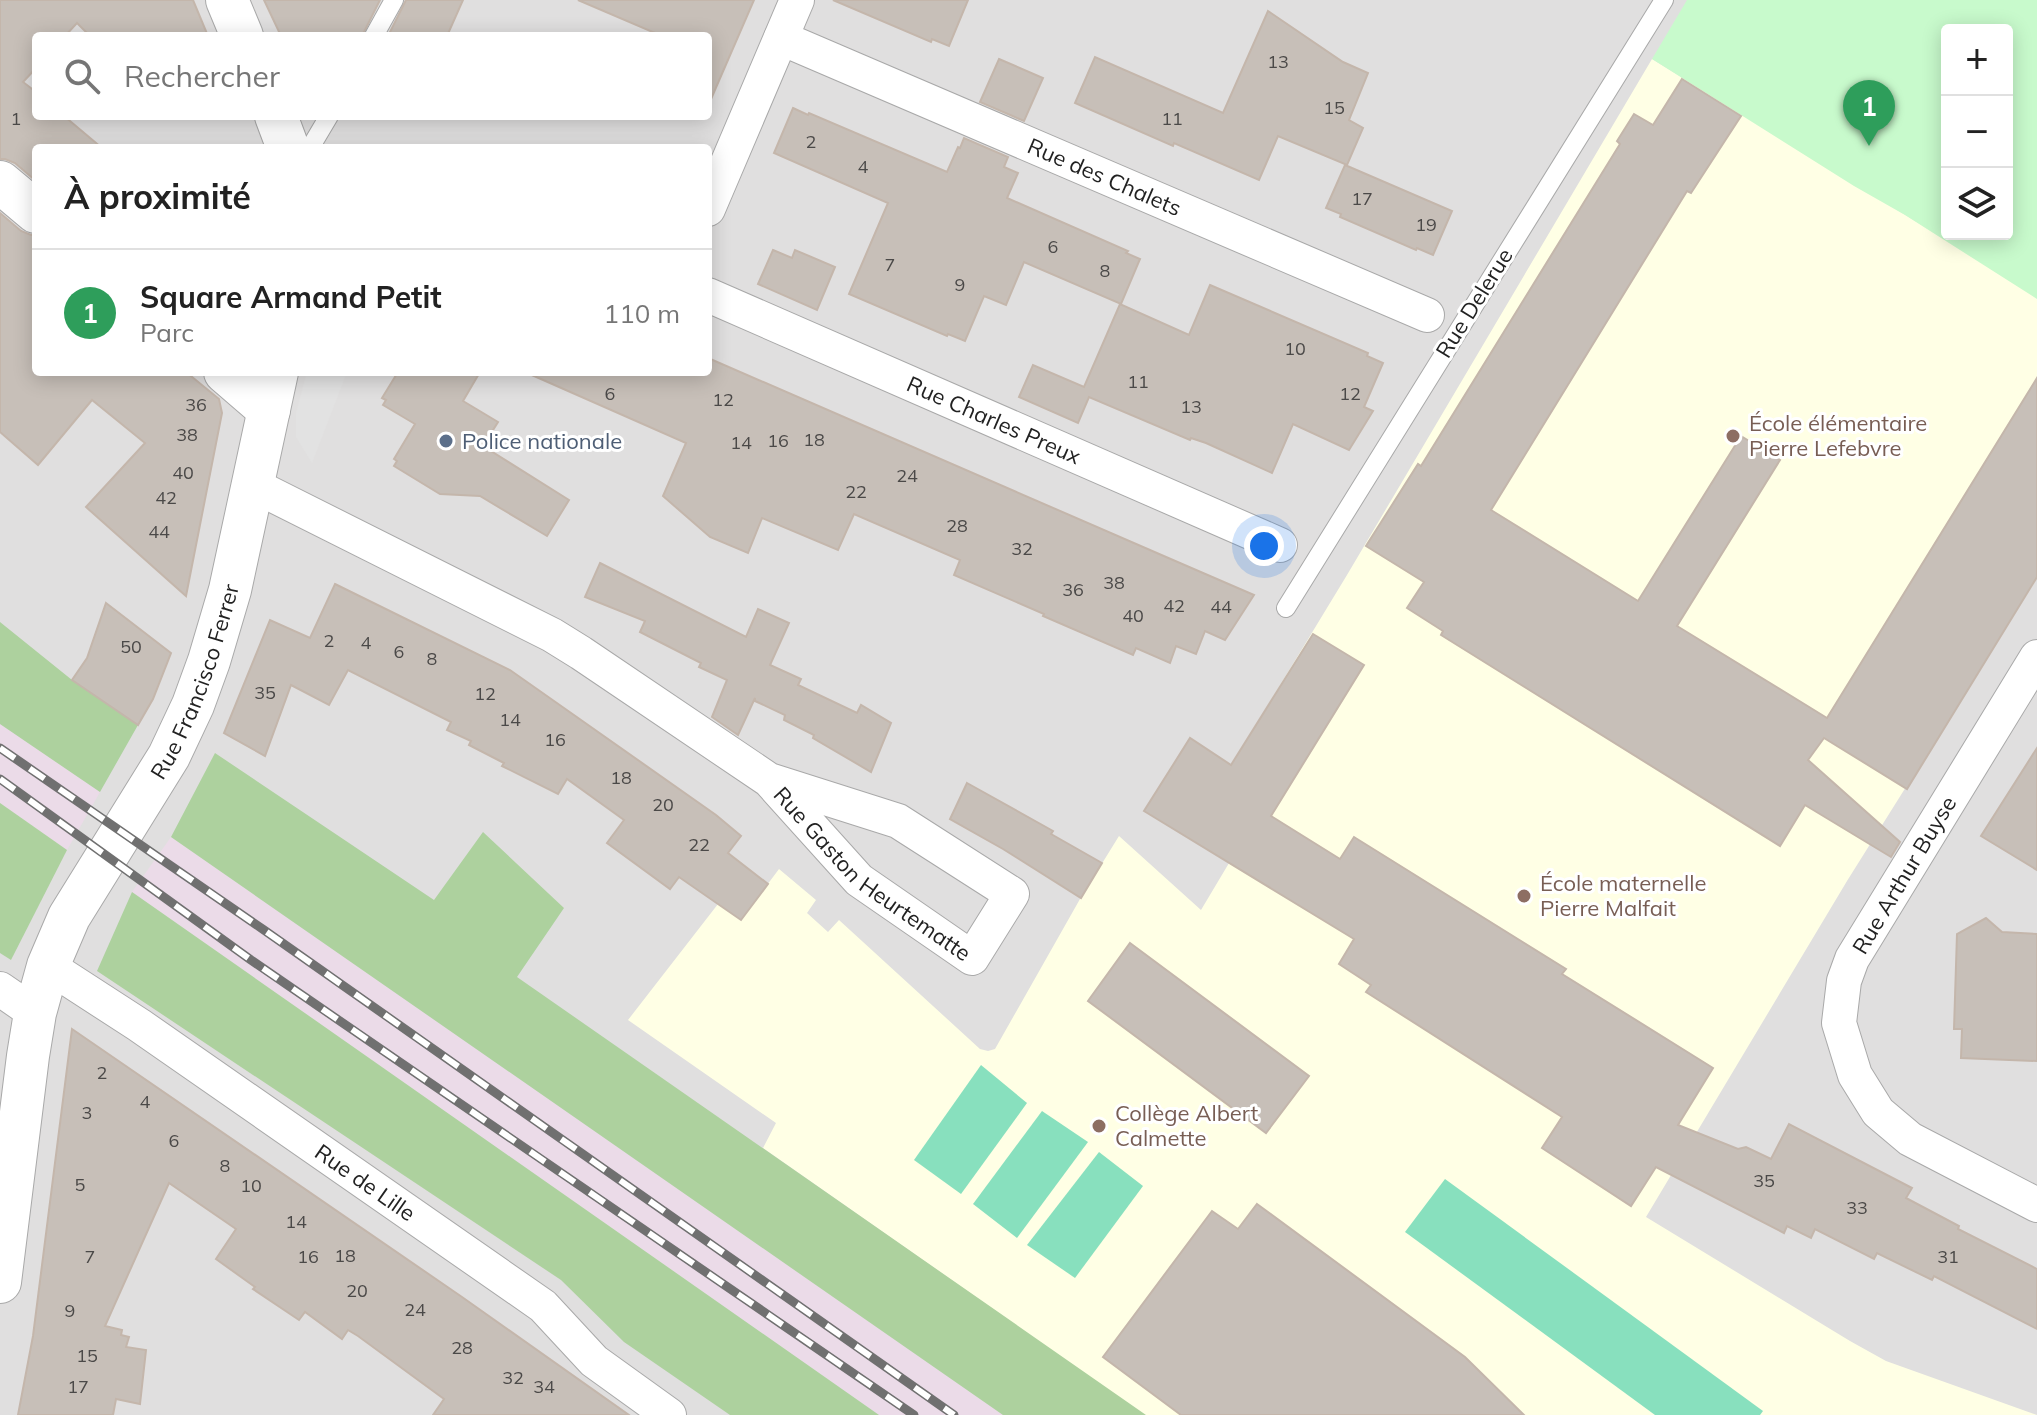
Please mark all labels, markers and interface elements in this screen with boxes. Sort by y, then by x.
map controls [1941,24,2013,240]
button: + [1941,24,2013,96]
search box [32,32,712,120]
house number: 13 [1267,50,1289,73]
icon: search [60,54,104,98]
text: Rechercher [124,57,280,95]
pin: 1 [1843,80,1895,146]
house number: 15 [1323,96,1345,119]
button: − [1941,96,2013,168]
house number: 1 [11,107,21,130]
house number: 11 [1161,107,1183,130]
house number: 2 [806,130,816,153]
street label: Rue des Chalets [1023,131,1186,222]
house number: 4 [858,155,869,178]
button: layers [1941,168,2013,240]
text: À proximité [64,175,251,218]
house number: 17 [1351,187,1373,210]
house number: 19 [1415,213,1437,236]
house number: 6 [1048,235,1058,258]
street label: Rue Delerue [1429,243,1519,363]
house number: 7 [885,253,895,276]
house number: 8 [1100,259,1110,282]
house number: 9 [955,273,965,296]
text: Square Armand Petit [140,278,442,316]
text: 1 [82,297,98,330]
text: 110 m [604,297,680,330]
text: Parc [140,316,194,349]
house number: 10 [1284,337,1306,360]
street label: Rue Charles Preux [903,370,1085,470]
house number: 11 [1127,370,1149,393]
house number: 6 [605,382,615,405]
house number: 12 [1339,382,1361,405]
house number: 12 [712,388,734,411]
house number: 36 [185,393,207,416]
house number: 13 [1180,395,1202,418]
place label: École élémentaire Pierre Lefebvre [1749,409,1927,462]
house number: 38 [176,423,198,446]
place label: Police nationale [462,427,622,455]
marker: École élémentaire Pierre Lefebvre [1724,427,1742,445]
house number: 18 [803,428,825,451]
house number: 16 [767,429,789,452]
house number: 14 [730,431,752,454]
marker: Police nationale [437,432,455,450]
house number: 40 [172,461,194,484]
house number: 24 [896,464,918,487]
house number: 22 [845,480,867,503]
house number: 42 [155,486,177,509]
house number: 28 [946,514,968,537]
house number: 44 [148,520,170,543]
your location [1244,526,1284,566]
house number: 32 [1011,537,1033,560]
house number: 38 [1103,571,1125,594]
house number: 36 [1062,578,1084,601]
street label: Rue Francisco Ferrer [144,581,245,784]
house number: 42 [1163,594,1185,617]
house number: 44 [1210,595,1232,618]
house number: 40 [1122,604,1144,627]
house number: 2 [324,629,334,652]
house number: 4 [361,631,372,654]
house number: 50 [120,635,142,658]
house number: 6 [394,640,404,663]
house number: 8 [427,647,437,670]
house number: 35 [254,681,276,704]
house number: 12 [474,682,496,705]
house number: 14 [499,708,521,731]
house number: 16 [544,728,566,751]
house number: 18 [610,766,632,789]
street label: Rue Gaston Heurtematte [768,781,976,967]
street label: Rue Arthur Buyse [1846,791,1962,959]
house number: 20 [652,793,674,816]
house number: 22 [688,833,710,856]
place label: École maternelle Pierre Malfait [1540,869,1706,922]
marker: École maternelle Pierre Malfait [1515,887,1533,905]
house number: 2 [97,1061,107,1084]
house number: 4 [140,1090,151,1113]
place label: Collège Albert Calmette [1115,1099,1258,1152]
house number: 3 [82,1101,92,1124]
marker: Collège Albert Calmette [1090,1117,1108,1135]
house number: 6 [169,1129,179,1152]
street label: Rue de Lille [309,1138,421,1227]
house number: 8 [220,1154,230,1177]
house number: 35 [1753,1169,1775,1192]
house number: 5 [75,1173,86,1196]
house number: 10 [240,1174,262,1197]
house number: 33 [1846,1196,1868,1219]
house number: 14 [285,1210,307,1233]
house number: 18 [334,1244,356,1267]
house number: 7 [85,1245,95,1268]
house number: 16 [297,1245,319,1268]
house number: 31 [1937,1245,1959,1268]
house number: 20 [346,1279,368,1302]
house number: 24 [404,1298,426,1321]
house number: 9 [65,1299,75,1322]
house number: 28 [451,1336,473,1359]
house number: 15 [76,1344,98,1367]
house number: 32 [502,1366,524,1389]
house number: 17 [67,1375,89,1398]
house number: 34 [533,1375,555,1398]

